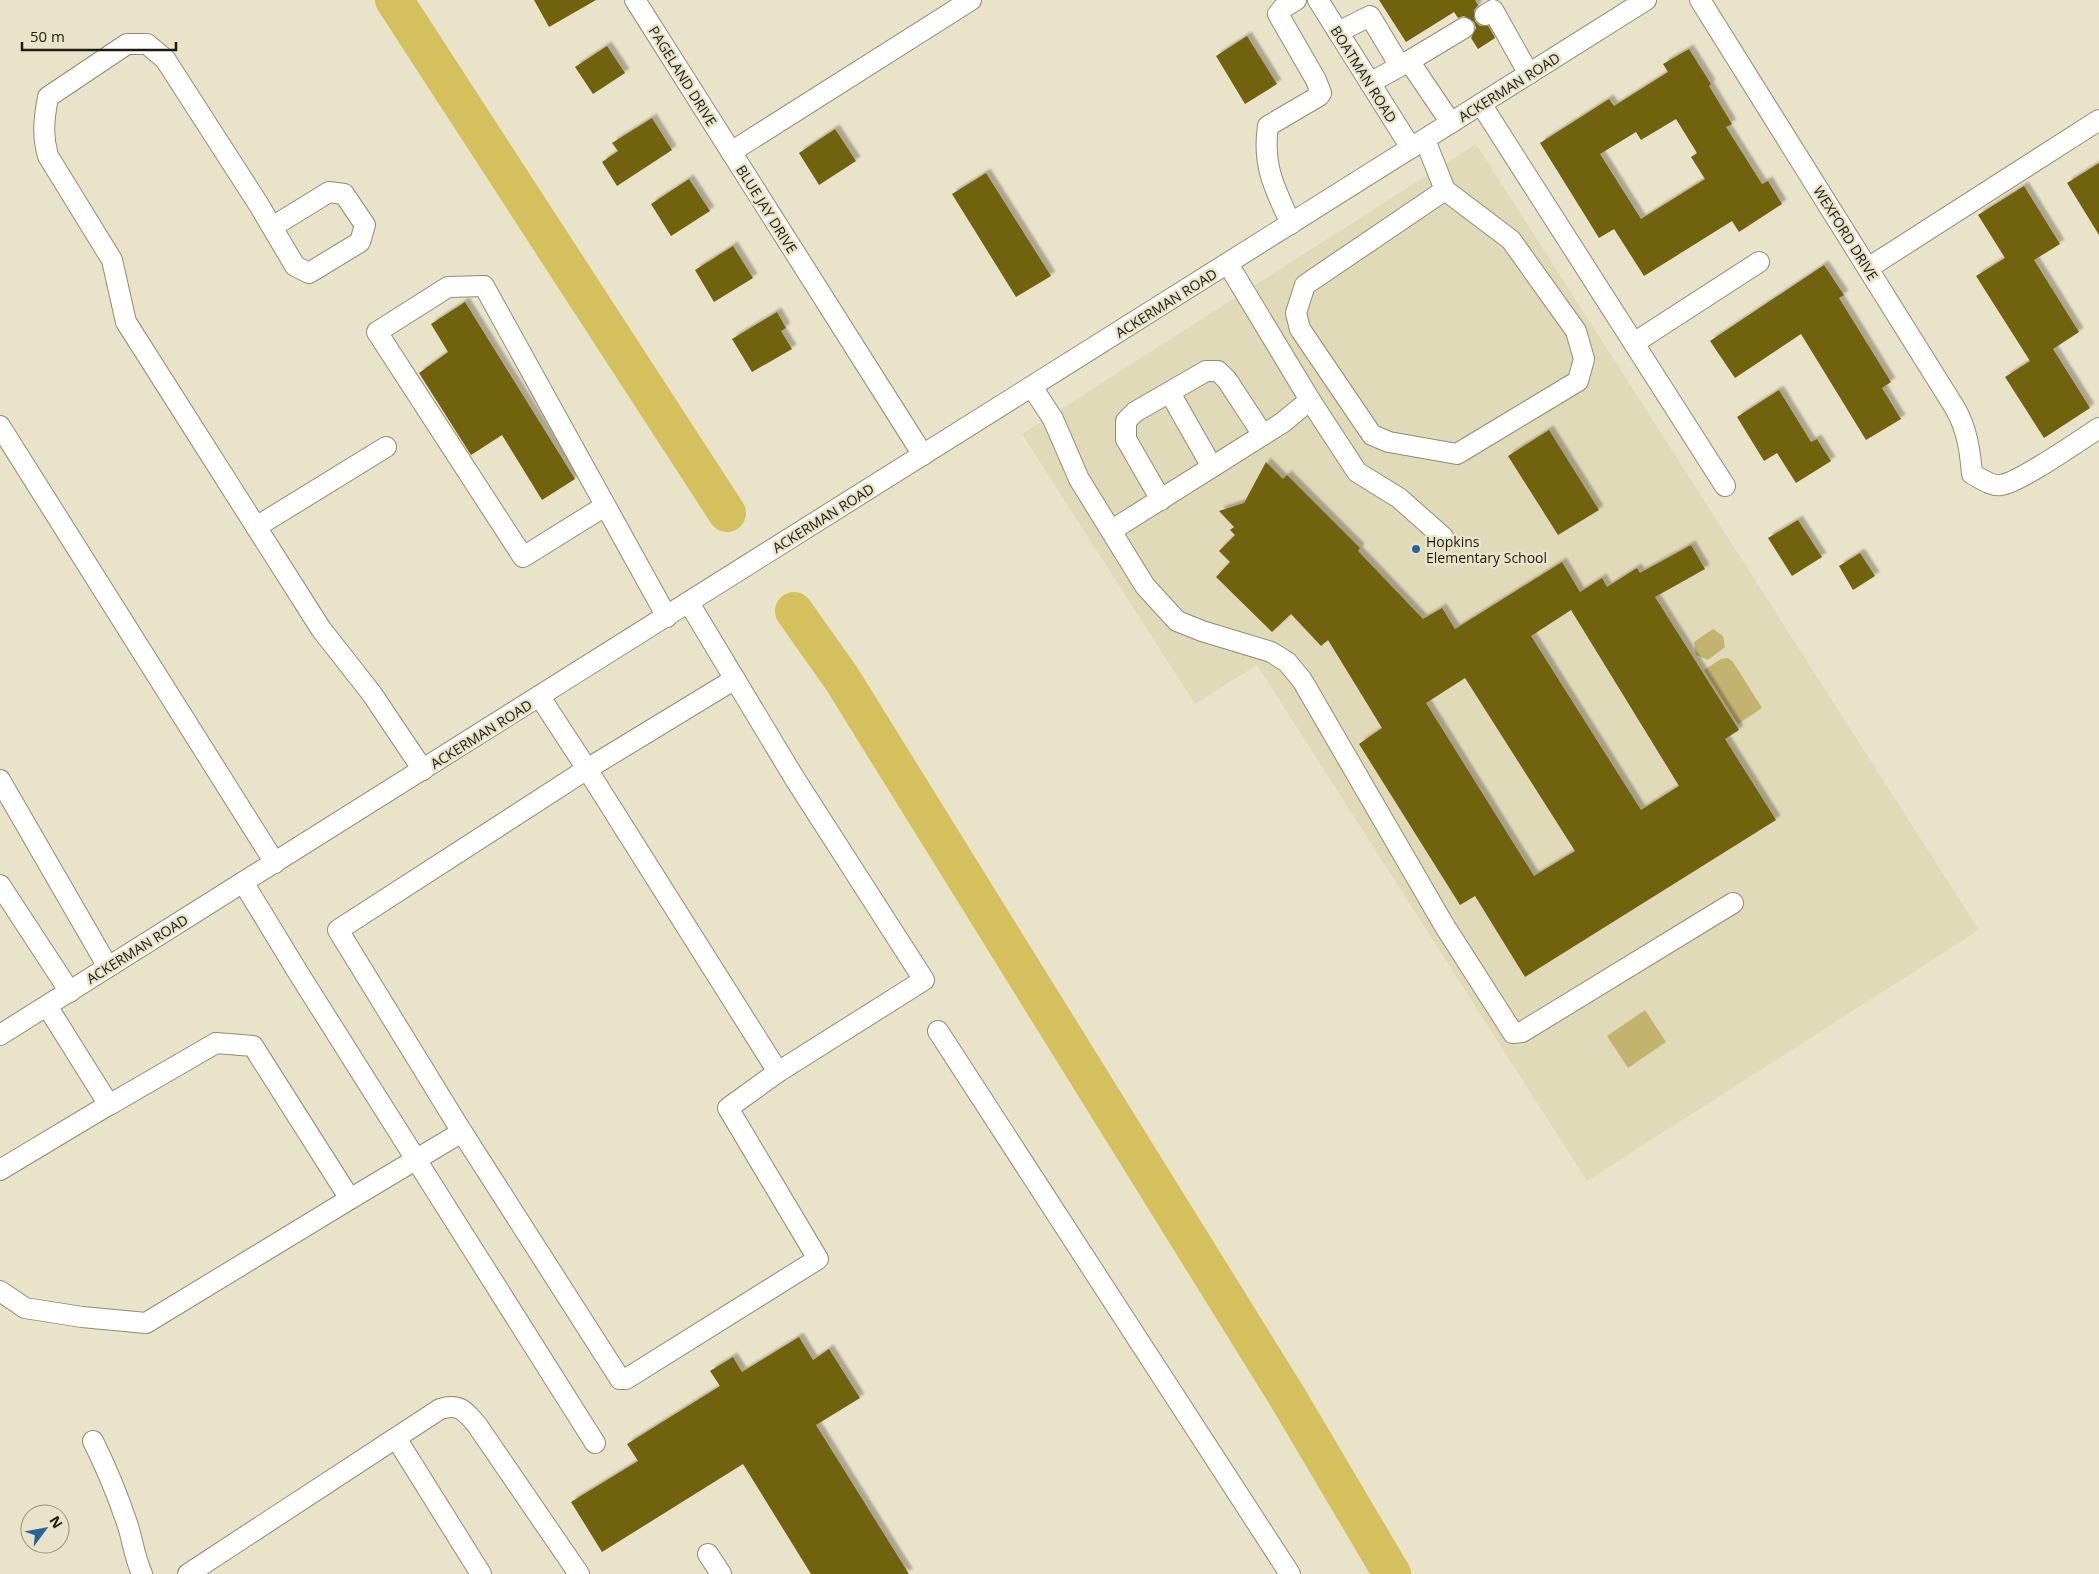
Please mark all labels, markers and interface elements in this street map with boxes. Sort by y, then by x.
scale bar [22,20,176,52]
street label: PAGELAND DRIVE [645,22,721,130]
street label: BOATMAN ROAD [1327,22,1401,126]
text: 50 m [30,26,65,46]
street label: ACKERMAN ROAD [1454,48,1564,126]
street label: BLUE JAY DRIVE [732,161,802,257]
street label: WEXFORD DRIVE [1809,182,1883,284]
street label: ACKERMAN ROAD [1111,264,1221,342]
street label: ACKERMAN ROAD [768,479,878,557]
place label: Hopkins Elementary School [1426,532,1547,567]
marker: Hopkins Elementary School [1410,543,1422,555]
street label: ACKERMAN ROAD [426,695,536,773]
street label: ACKERMAN ROAD [82,910,192,988]
north arrow [20,1504,70,1554]
text: N [45,1512,68,1532]

